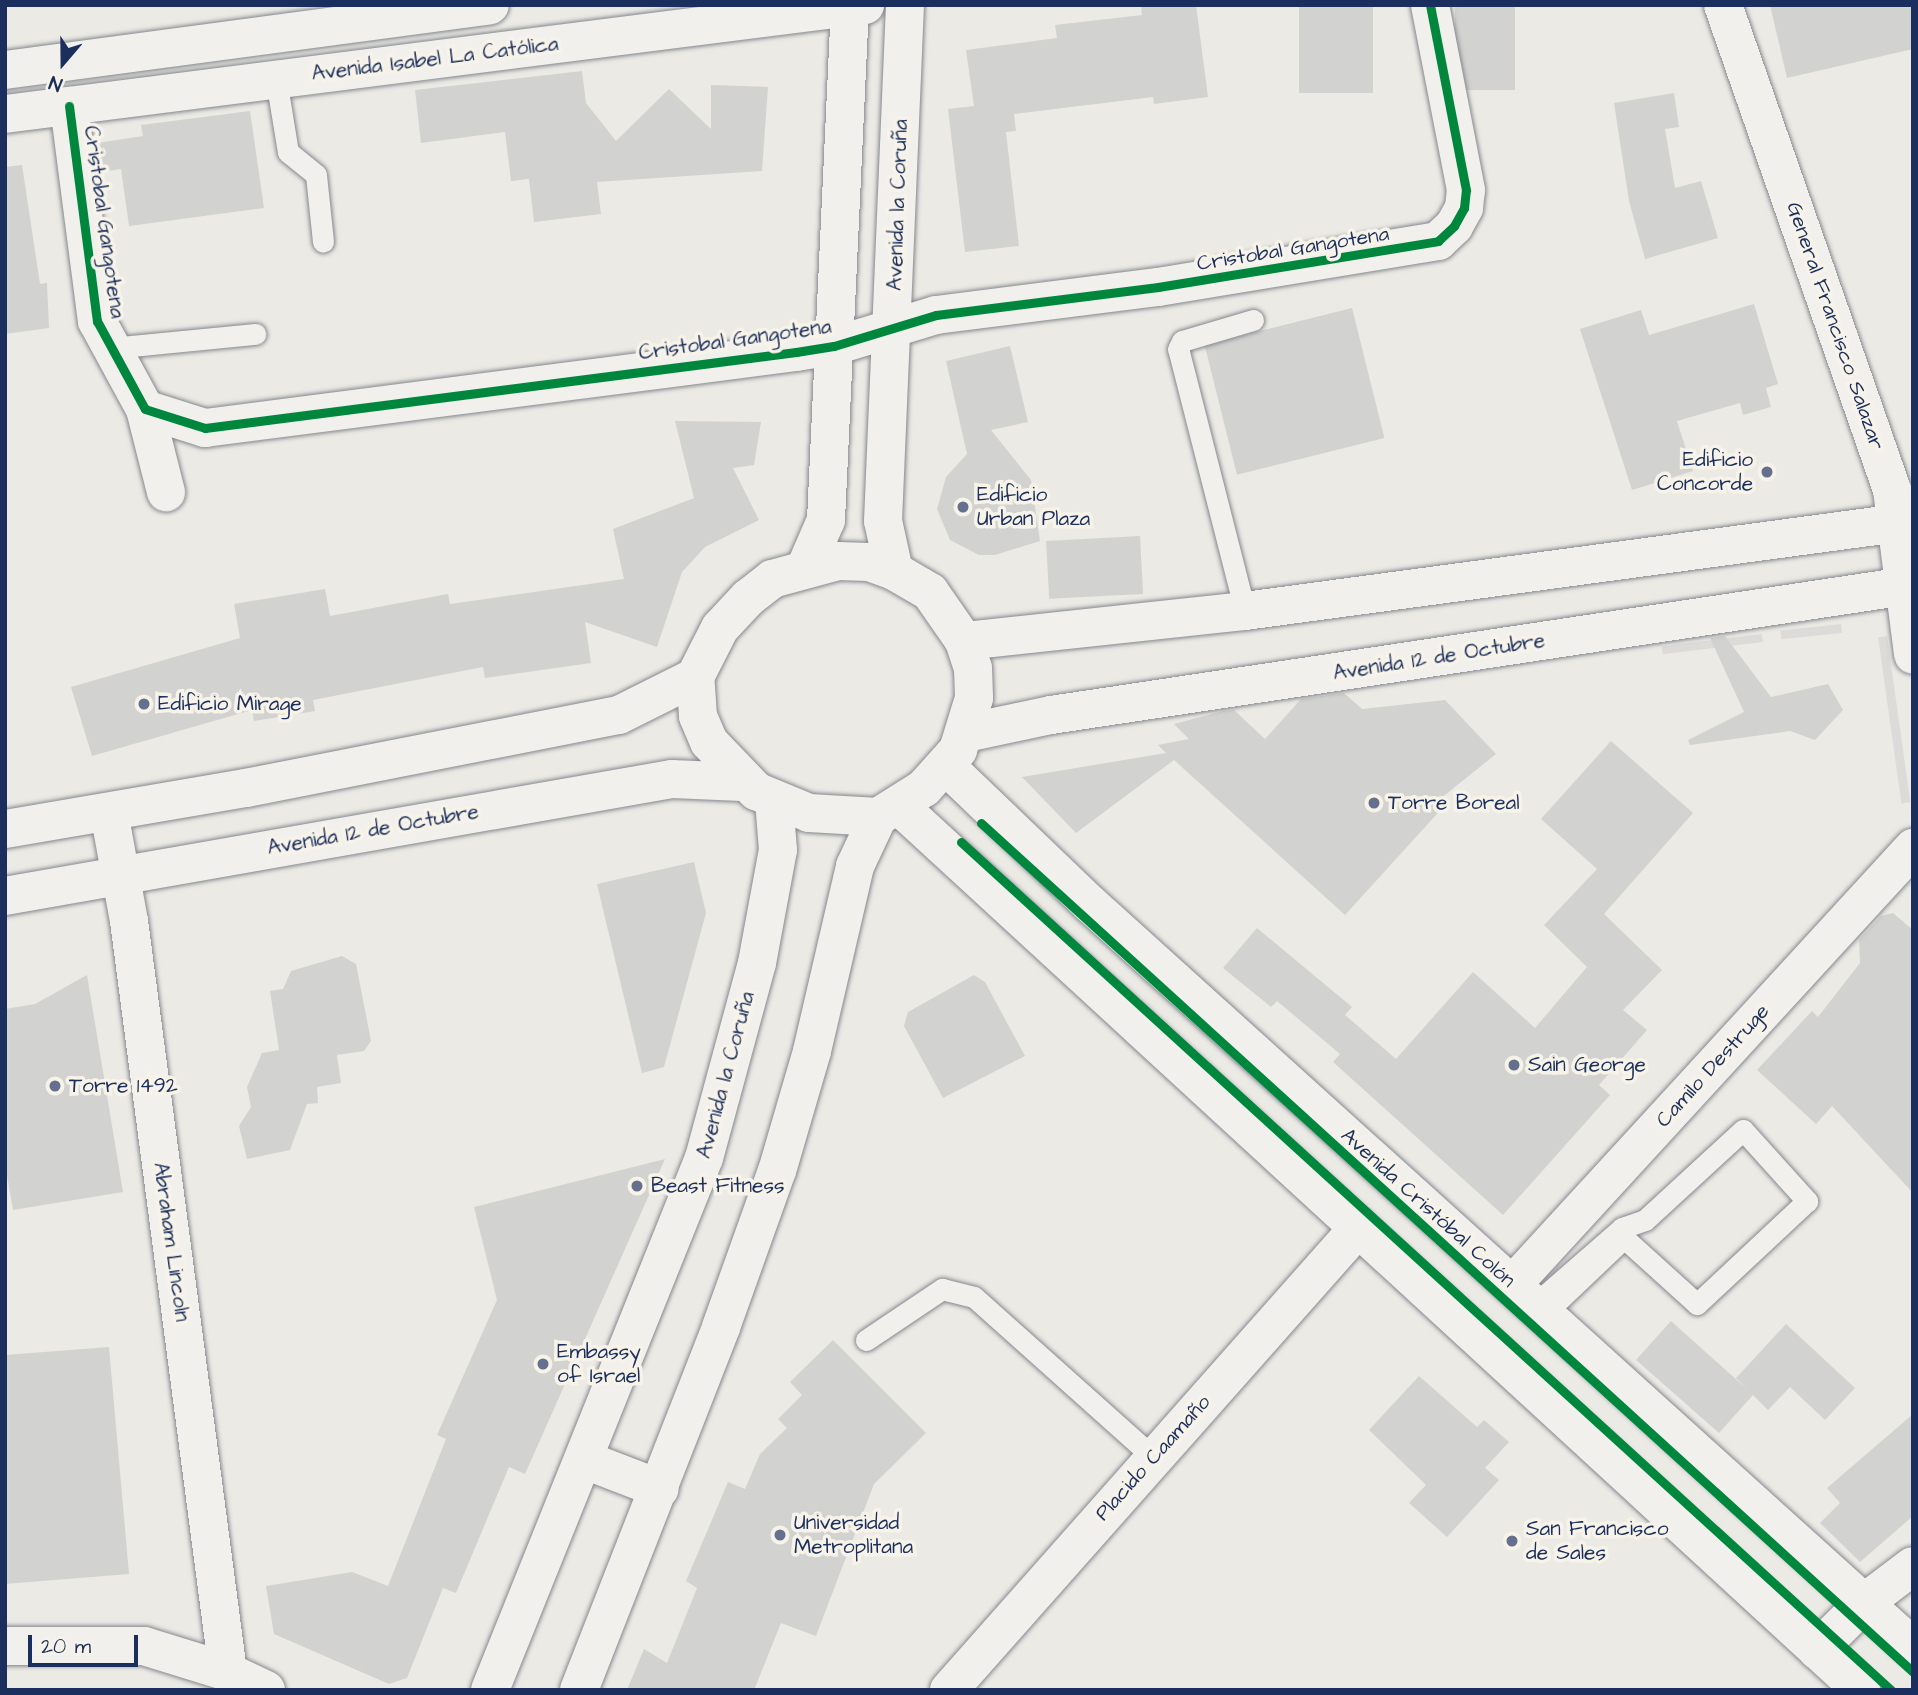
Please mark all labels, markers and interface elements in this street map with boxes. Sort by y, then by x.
north arrow [28,28,98,98]
street label: Avenida Isabel La Católica [310,31,560,87]
text: N [45,68,66,98]
street label: Avenida la Coruña [882,119,914,291]
street label: Cristobal Gangotena [78,124,130,320]
street label: General Francisco Salazar [1781,199,1889,453]
street label: Cristobal Gangotena [1195,221,1391,277]
street label: Cristobal Gangotena [637,314,833,366]
place label: Edificio Concorde [1657,447,1753,497]
marker: Edificio Concorde [1759,464,1775,480]
place label: Edificio Urban Plaza [977,482,1090,532]
marker: Edificio Urban Plaza [955,499,971,515]
street label: Avenida 12 de Octubre [1331,628,1547,686]
place label: Edificio Mirage [158,691,302,717]
marker: Edificio Mirage [136,696,152,712]
place label: Torre Boreal [1388,790,1520,816]
marker: Torre Boreal [1366,795,1382,811]
street label: Avenida 12 de Octubre [265,799,481,861]
street label: Avenida la Coruña [692,989,760,1161]
street label: Camilo Destruge [1651,999,1775,1133]
place label: Sain George [1528,1052,1646,1078]
marker: Sain George [1506,1057,1522,1073]
place label: Torre 1492 [69,1073,178,1099]
marker: Torre 1492 [47,1078,63,1094]
street label: Avenida Cristóbal Colón [1336,1123,1520,1293]
street label: Abraham Lincoln [147,1161,195,1323]
place label: Beast Fitness [651,1173,785,1199]
marker: Beast Fitness [629,1178,645,1194]
place label: Embassy of Israel [557,1339,641,1389]
marker: Embassy of Israel [535,1356,551,1372]
street label: Placido Caamaño [1090,1390,1216,1526]
place label: Universidad Metroplitana [794,1510,913,1560]
place label: San Francisco de Sales [1526,1516,1669,1566]
marker: Universidad Metroplitana [772,1527,788,1543]
marker: San Francisco de Sales [1504,1533,1520,1549]
scale bar [32,1622,142,1666]
text: 20 m [41,1632,91,1661]

